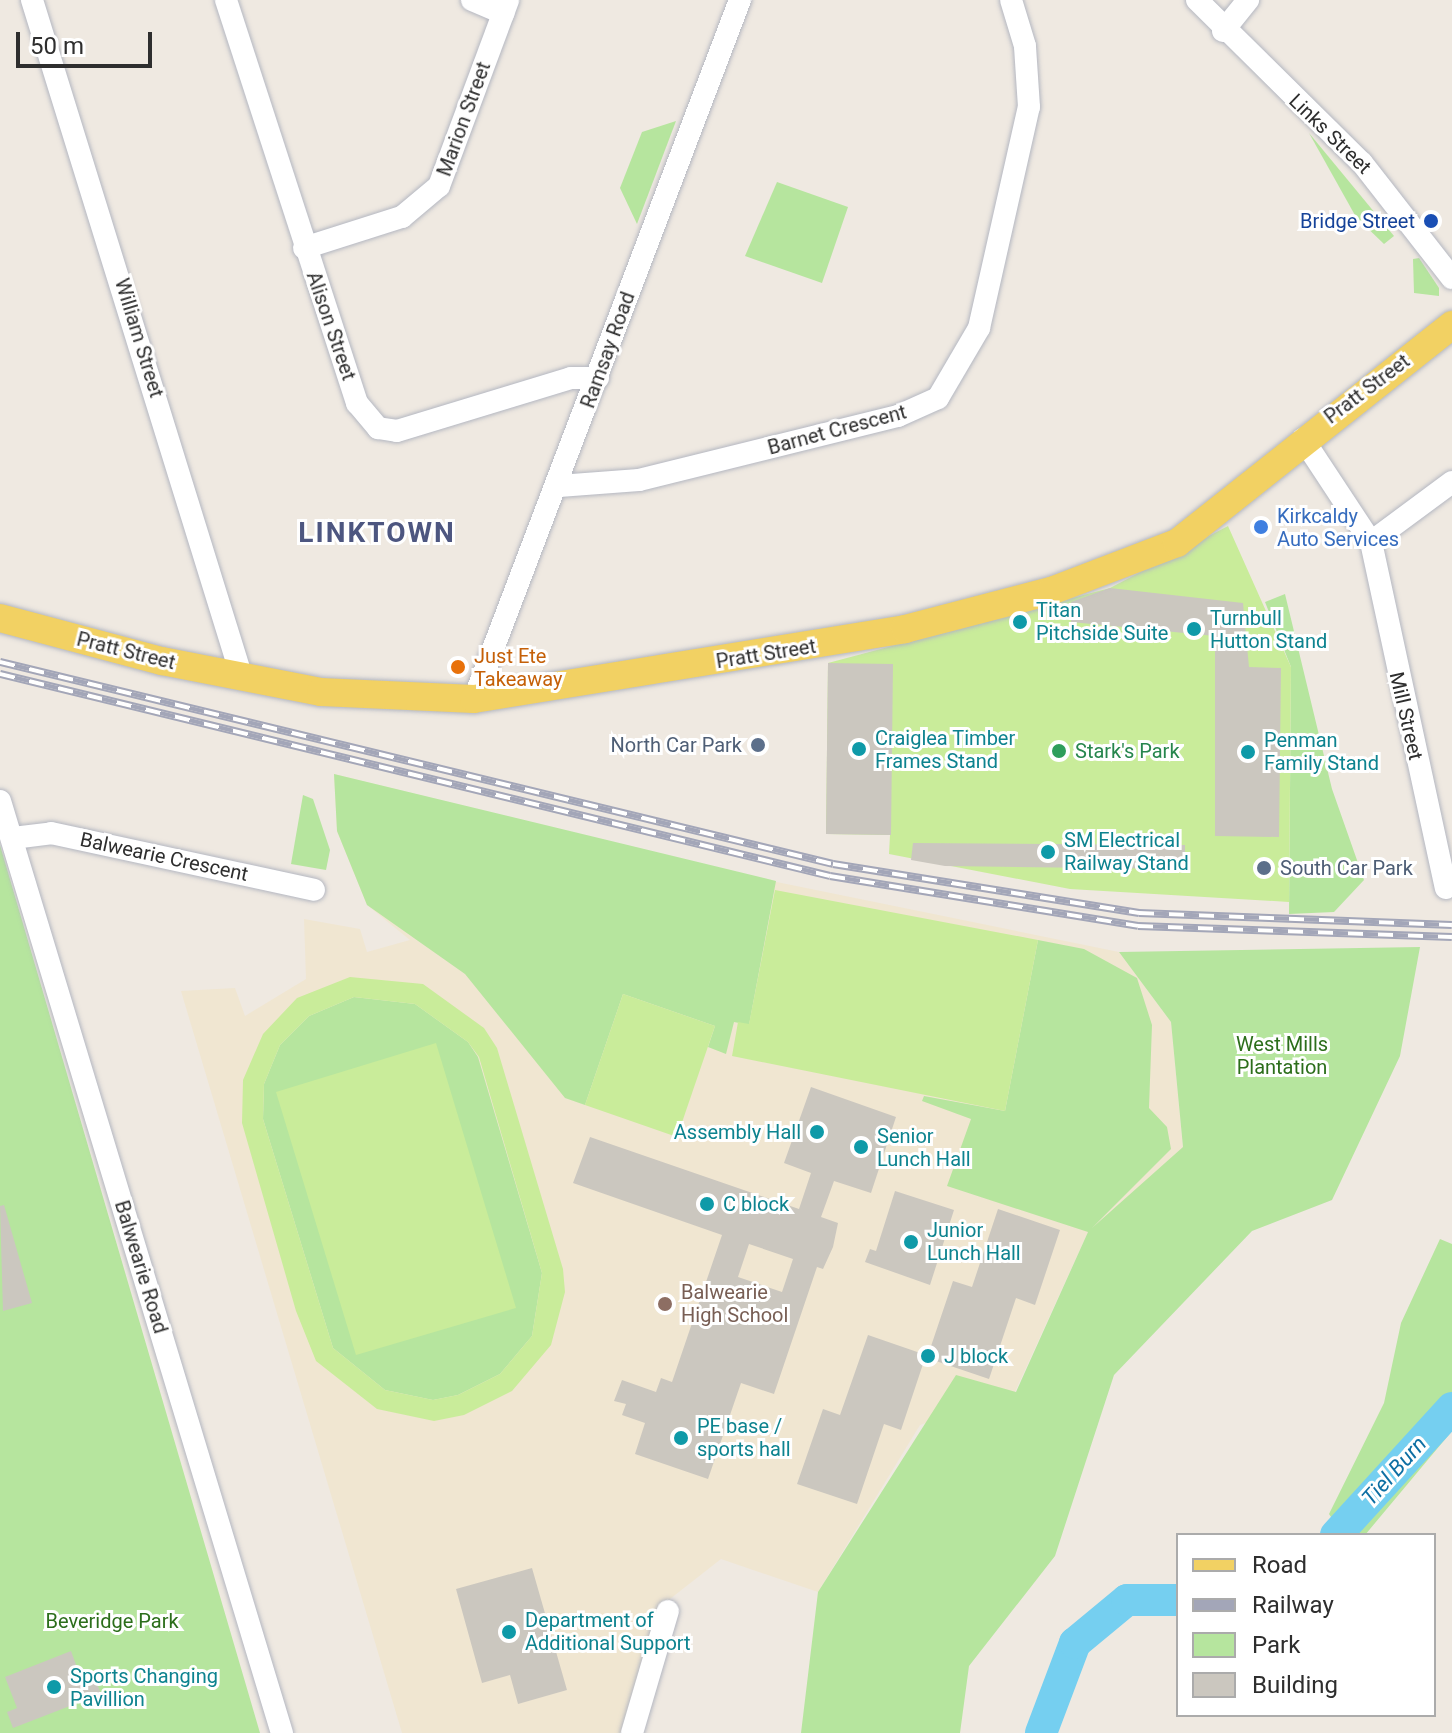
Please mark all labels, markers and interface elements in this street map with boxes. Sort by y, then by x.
scale bar [20,16,156,66]
text: 50 m [30,32,84,60]
street label: Marion Street [432,58,496,180]
street label: Links Street [1284,89,1376,179]
place label: Bridge Street [1300,209,1415,233]
marker: Bridge Street [1422,212,1440,230]
street label: Alison Street [301,269,361,383]
street label: William Street [109,276,169,400]
street label: Ramsay Road [576,289,640,411]
street label: Pratt Street [1320,349,1414,429]
street label: Barnet Crescent [765,400,909,460]
place label: Kirkcaldy Auto Services [1277,504,1399,551]
district label: LINKTOWN [298,516,456,550]
marker: Kirkcaldy Auto Services [1252,518,1270,536]
place label: Titan Pitchside Suite [1036,598,1168,645]
place label: Turnbull Hutton Stand [1210,606,1327,653]
marker: Titan Pitchside Suite [1011,613,1029,631]
marker: Turnbull Hutton Stand [1185,620,1203,638]
street label: Pratt Street [74,627,178,675]
street label: Pratt Street [714,634,818,674]
place label: Just Ete Takeaway [474,644,562,691]
marker: Just Ete Takeaway [449,658,467,676]
street label: Mill Street [1384,670,1428,762]
place label: Craiglea Timber Frames Stand [875,726,1016,773]
place label: Penman Family Stand [1264,728,1379,775]
place label: North Car Park [611,733,742,757]
marker: North Car Park [749,736,767,754]
place label: Stark's Park [1075,739,1180,763]
marker: Craiglea Timber Frames Stand [850,740,868,758]
marker: Stark's Park [1050,742,1068,760]
marker: Penman Family Stand [1239,743,1257,761]
street label: Balwearie Crescent [78,827,250,887]
place label: SM Electrical Railway Stand [1064,828,1189,875]
marker: SM Electrical Railway Stand [1039,843,1057,861]
place label: South Car Park [1280,856,1413,880]
marker: South Car Park [1255,859,1273,877]
park label: West Mills Plantation [1236,1033,1328,1080]
place label: Assembly Hall [674,1120,801,1144]
marker: Assembly Hall [808,1123,826,1141]
place label: Senior Lunch Hall [877,1124,971,1171]
marker: Senior Lunch Hall [852,1138,870,1156]
place label: C block [723,1192,789,1216]
marker: C block [698,1195,716,1213]
street label: Balwearie Road [109,1198,173,1336]
place label: Junior Lunch Hall [927,1218,1021,1265]
marker: Junior Lunch Hall [902,1233,920,1251]
place label: Balwearie High School [681,1280,788,1327]
marker: Balwearie High School [656,1295,674,1313]
place label: J block [944,1344,1008,1368]
marker: J block [919,1347,937,1365]
place label: PE base / sports hall [697,1414,791,1461]
marker: PE base / sports hall [672,1429,690,1447]
water label: Tiel Burn [1356,1431,1432,1511]
legend [1176,1533,1436,1717]
text: Road [1252,1551,1307,1579]
text: Railway [1252,1591,1334,1619]
place label: Department of Additional Support [525,1608,691,1655]
park label: Beveridge Park [45,1609,179,1633]
marker: Department of Additional Support [500,1623,518,1641]
text: Park [1252,1631,1300,1659]
place label: Sports Changing Pavillion [70,1664,218,1711]
text: Building [1252,1671,1338,1699]
marker: Sports Changing Pavillion [45,1678,63,1696]

